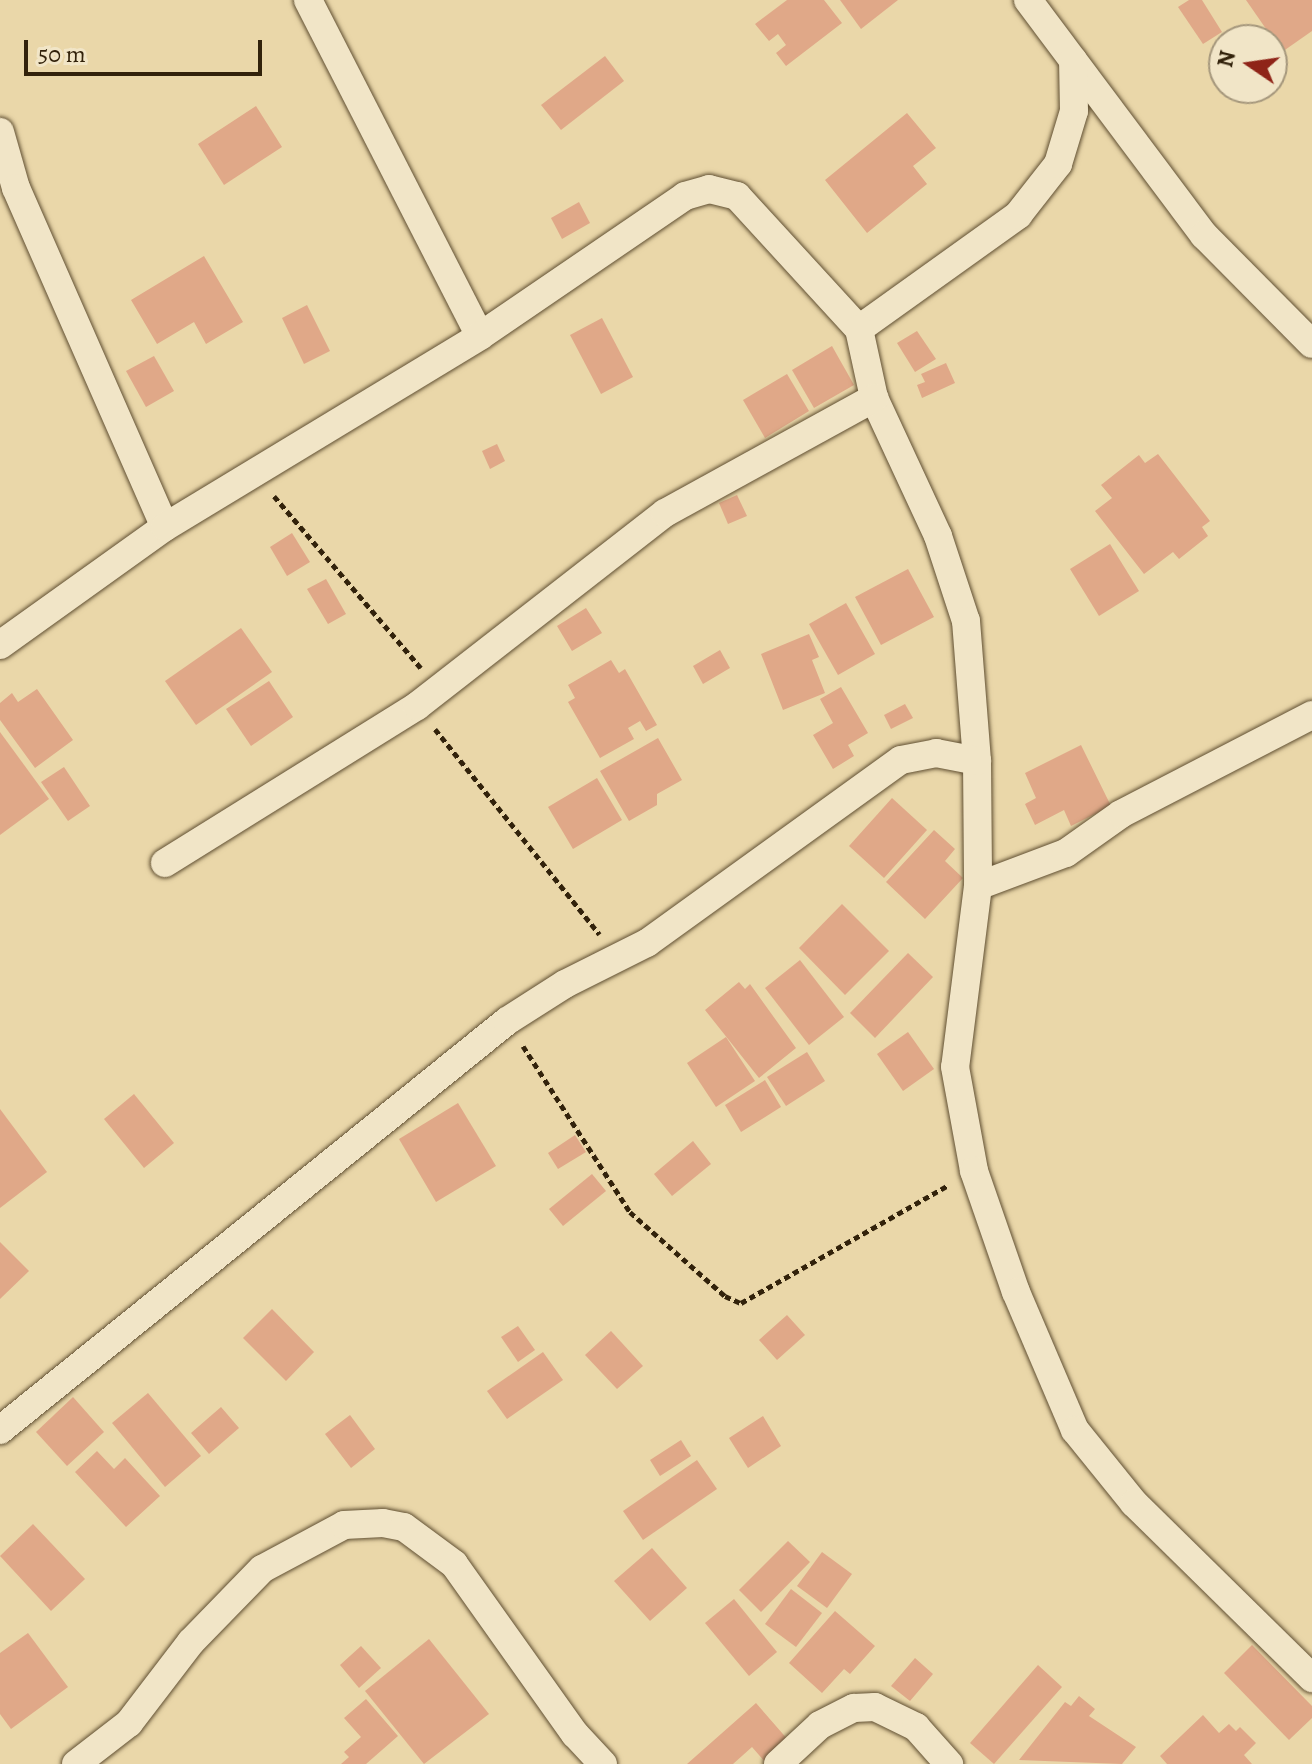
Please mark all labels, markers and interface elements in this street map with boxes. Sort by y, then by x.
scale bar [28,24,266,74]
north arrow [1208,24,1288,104]
text: 50 m [38,38,86,70]
text: N [1210,48,1243,70]

